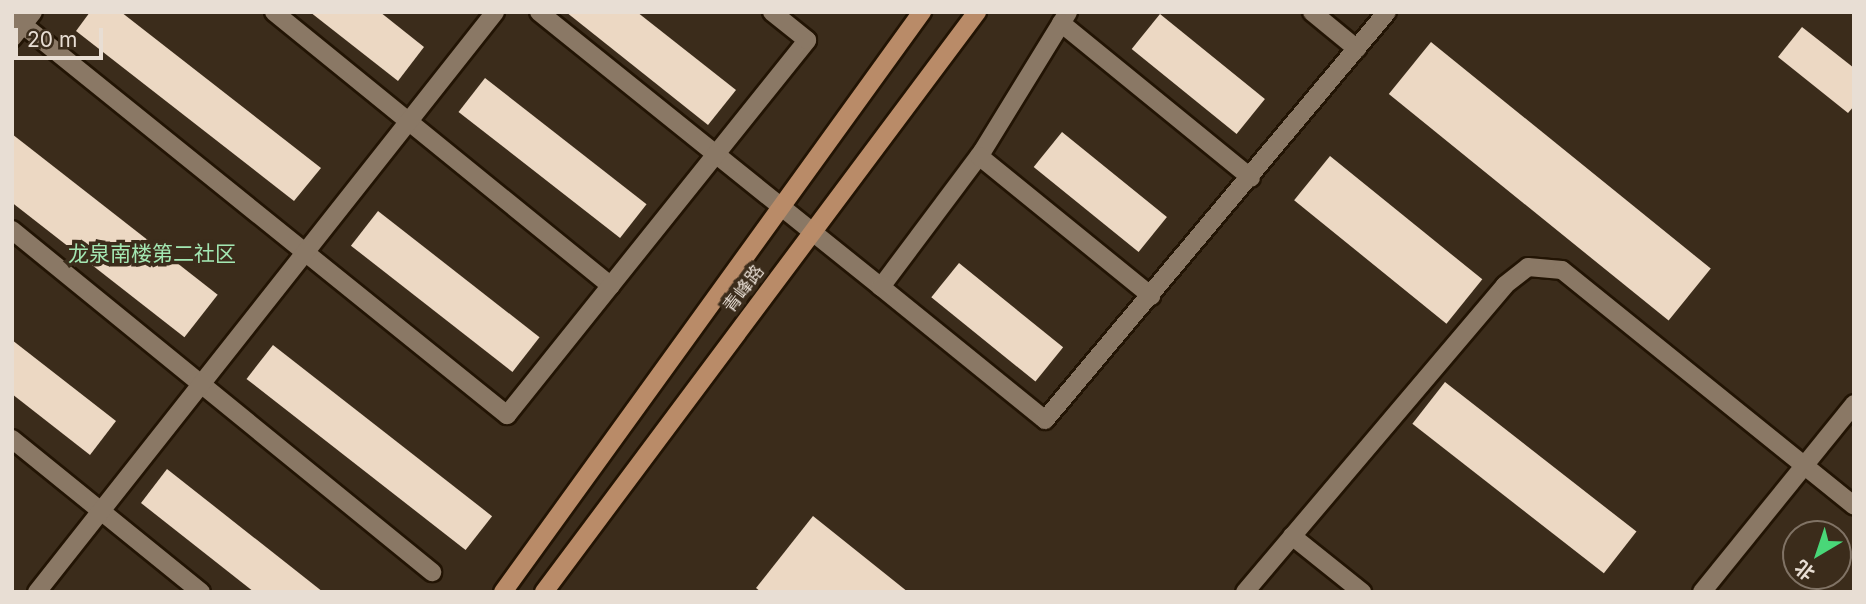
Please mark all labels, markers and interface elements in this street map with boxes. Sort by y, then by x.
scale bar [18,14,107,58]
text: 20 m [27,27,77,52]
district label: 龙泉南楼第二社区 [68,241,236,267]
street label: 青峰路 [719,261,769,317]
north arrow [1782,520,1852,590]
text: 北 [1790,555,1819,585]

